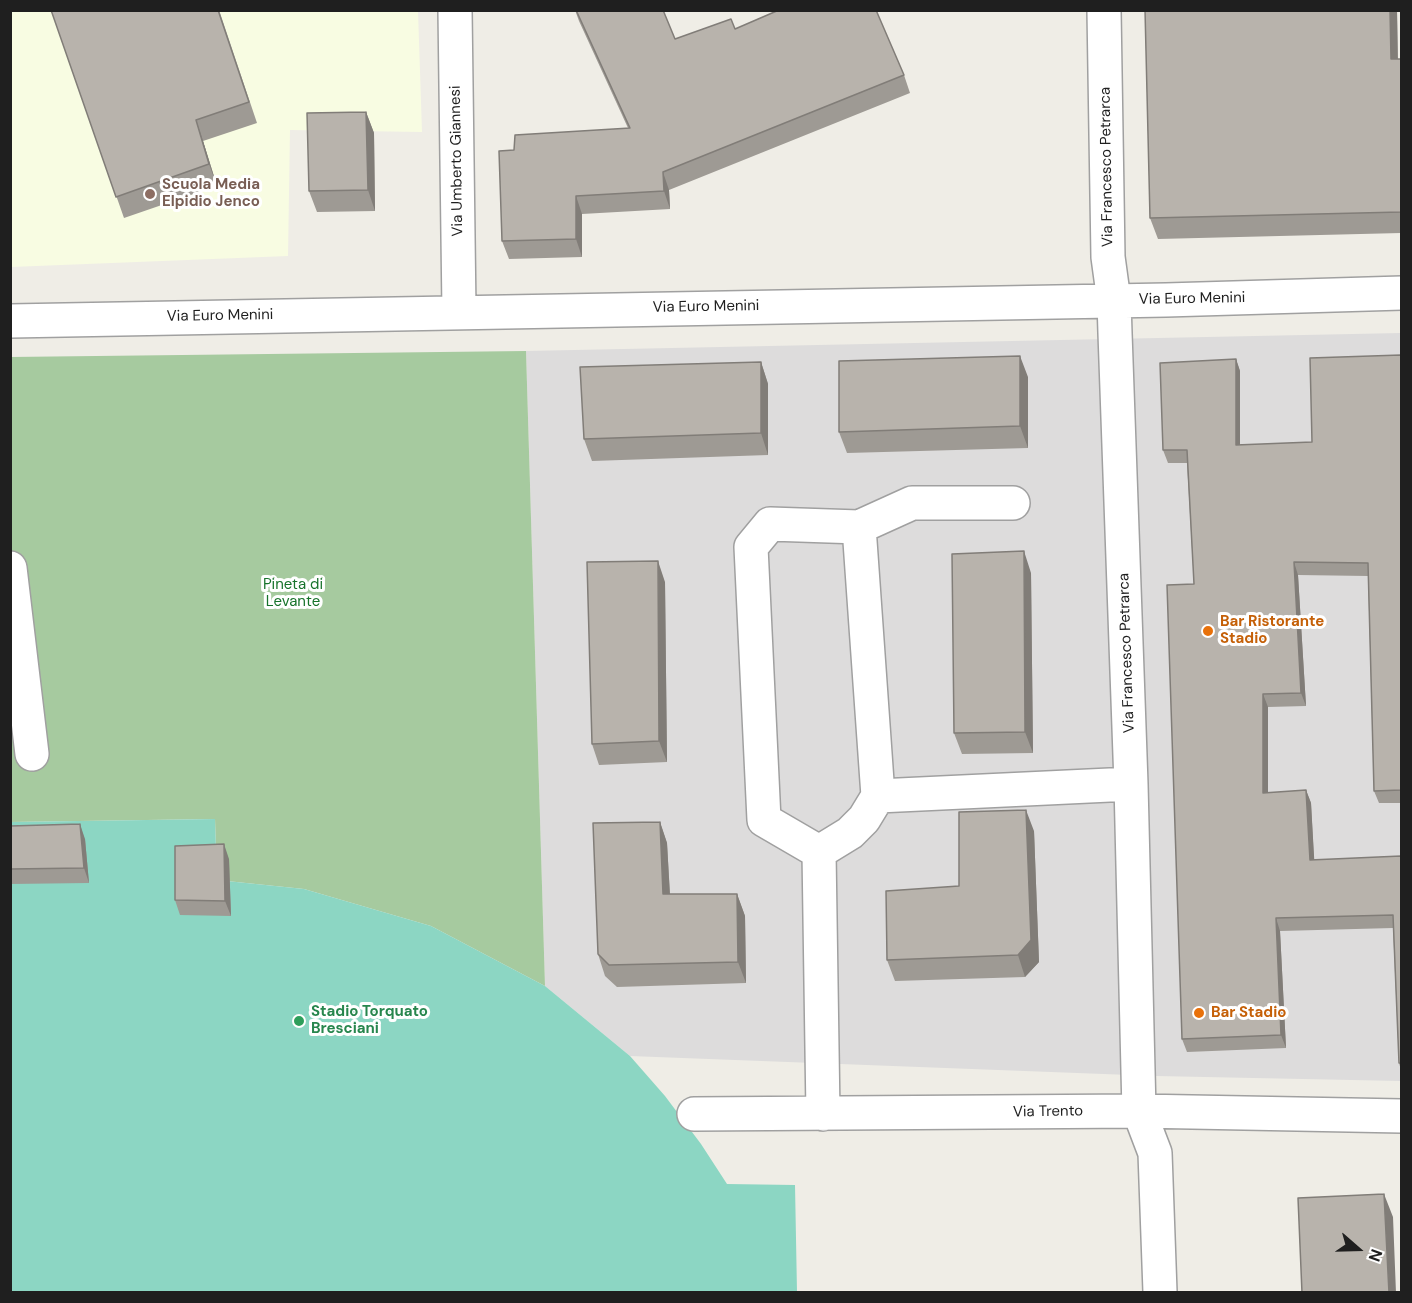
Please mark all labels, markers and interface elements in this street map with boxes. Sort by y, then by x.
street label: Via Umberto Giannesi [447,85,467,237]
street label: Via Francesco Petrarca [1097,87,1117,247]
place label: Scuola Media Elpidio Jenco [162,176,260,211]
marker: Scuola Media Elpidio Jenco [143,187,157,201]
street label: Via Euro Menini [1139,289,1245,309]
street label: Via Euro Menini [653,297,759,317]
street label: Via Euro Menini [167,306,273,326]
street label: Via Francesco Petrarca [1115,573,1139,733]
park label: Pineta di Levante [263,576,323,611]
place label: Bar Ristorante Stadio [1220,613,1324,648]
marker: Bar Ristorante Stadio [1201,624,1215,638]
place label: Stadio Torquato Bresciani [311,1003,428,1038]
place label: Bar Stadio [1211,1004,1286,1022]
marker: Bar Stadio [1192,1006,1206,1020]
marker: Stadio Torquato Bresciani [292,1014,306,1028]
street label: Via Trento [1013,1102,1083,1122]
north arrow [1328,1219,1388,1279]
text: N [1364,1246,1387,1264]

